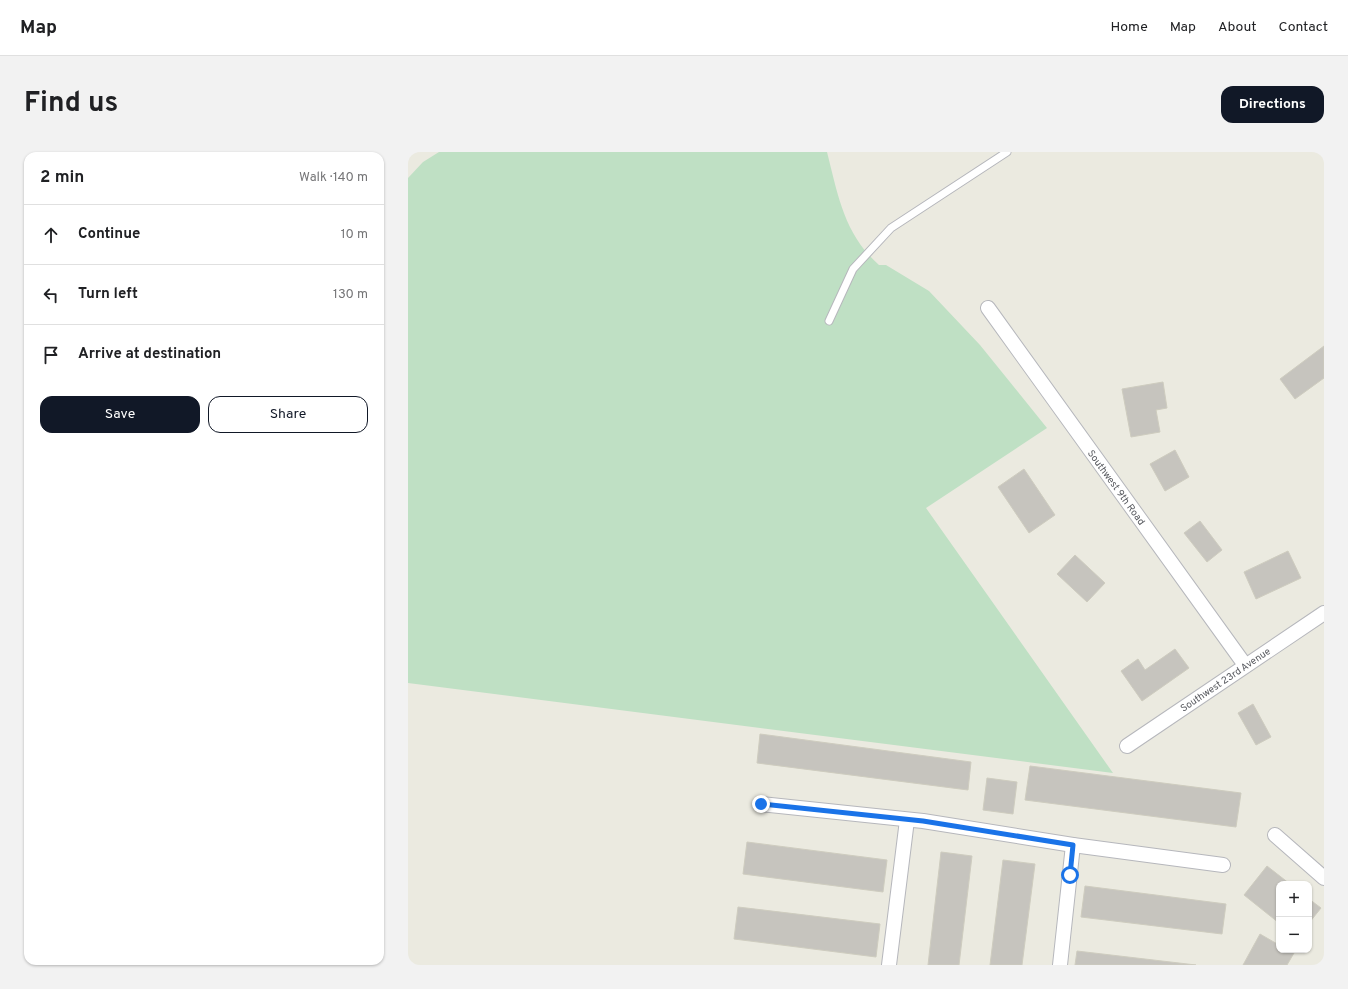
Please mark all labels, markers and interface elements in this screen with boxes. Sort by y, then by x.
text: Map [20,16,57,40]
text: Home [1111,19,1148,36]
text: Map [1170,19,1196,36]
text: About [1218,19,1257,36]
text: Contact [1279,19,1328,36]
text: Find us [24,86,118,122]
button: Directions [1221,86,1324,123]
text: 2 min [40,167,84,189]
text: Walk · 140 m [299,170,368,186]
icon: ahead [40,224,62,246]
text: Continue [78,225,140,244]
text: 10 m [341,227,368,243]
icon: left [40,284,62,306]
text: Turn left [78,285,138,304]
text: 130 m [333,287,368,303]
icon: arrive [40,344,62,366]
text: Arrive at destination [78,345,221,364]
button: Save [40,396,200,433]
button: Share [208,396,368,433]
street label: Southwest 9th Road [1084,448,1147,528]
street label: Southwest 23rd Avenue [1178,645,1273,715]
route end [752,795,770,813]
route start [1061,866,1079,884]
map controls [1276,881,1312,953]
button: + [1276,881,1312,917]
button: − [1276,917,1312,953]

